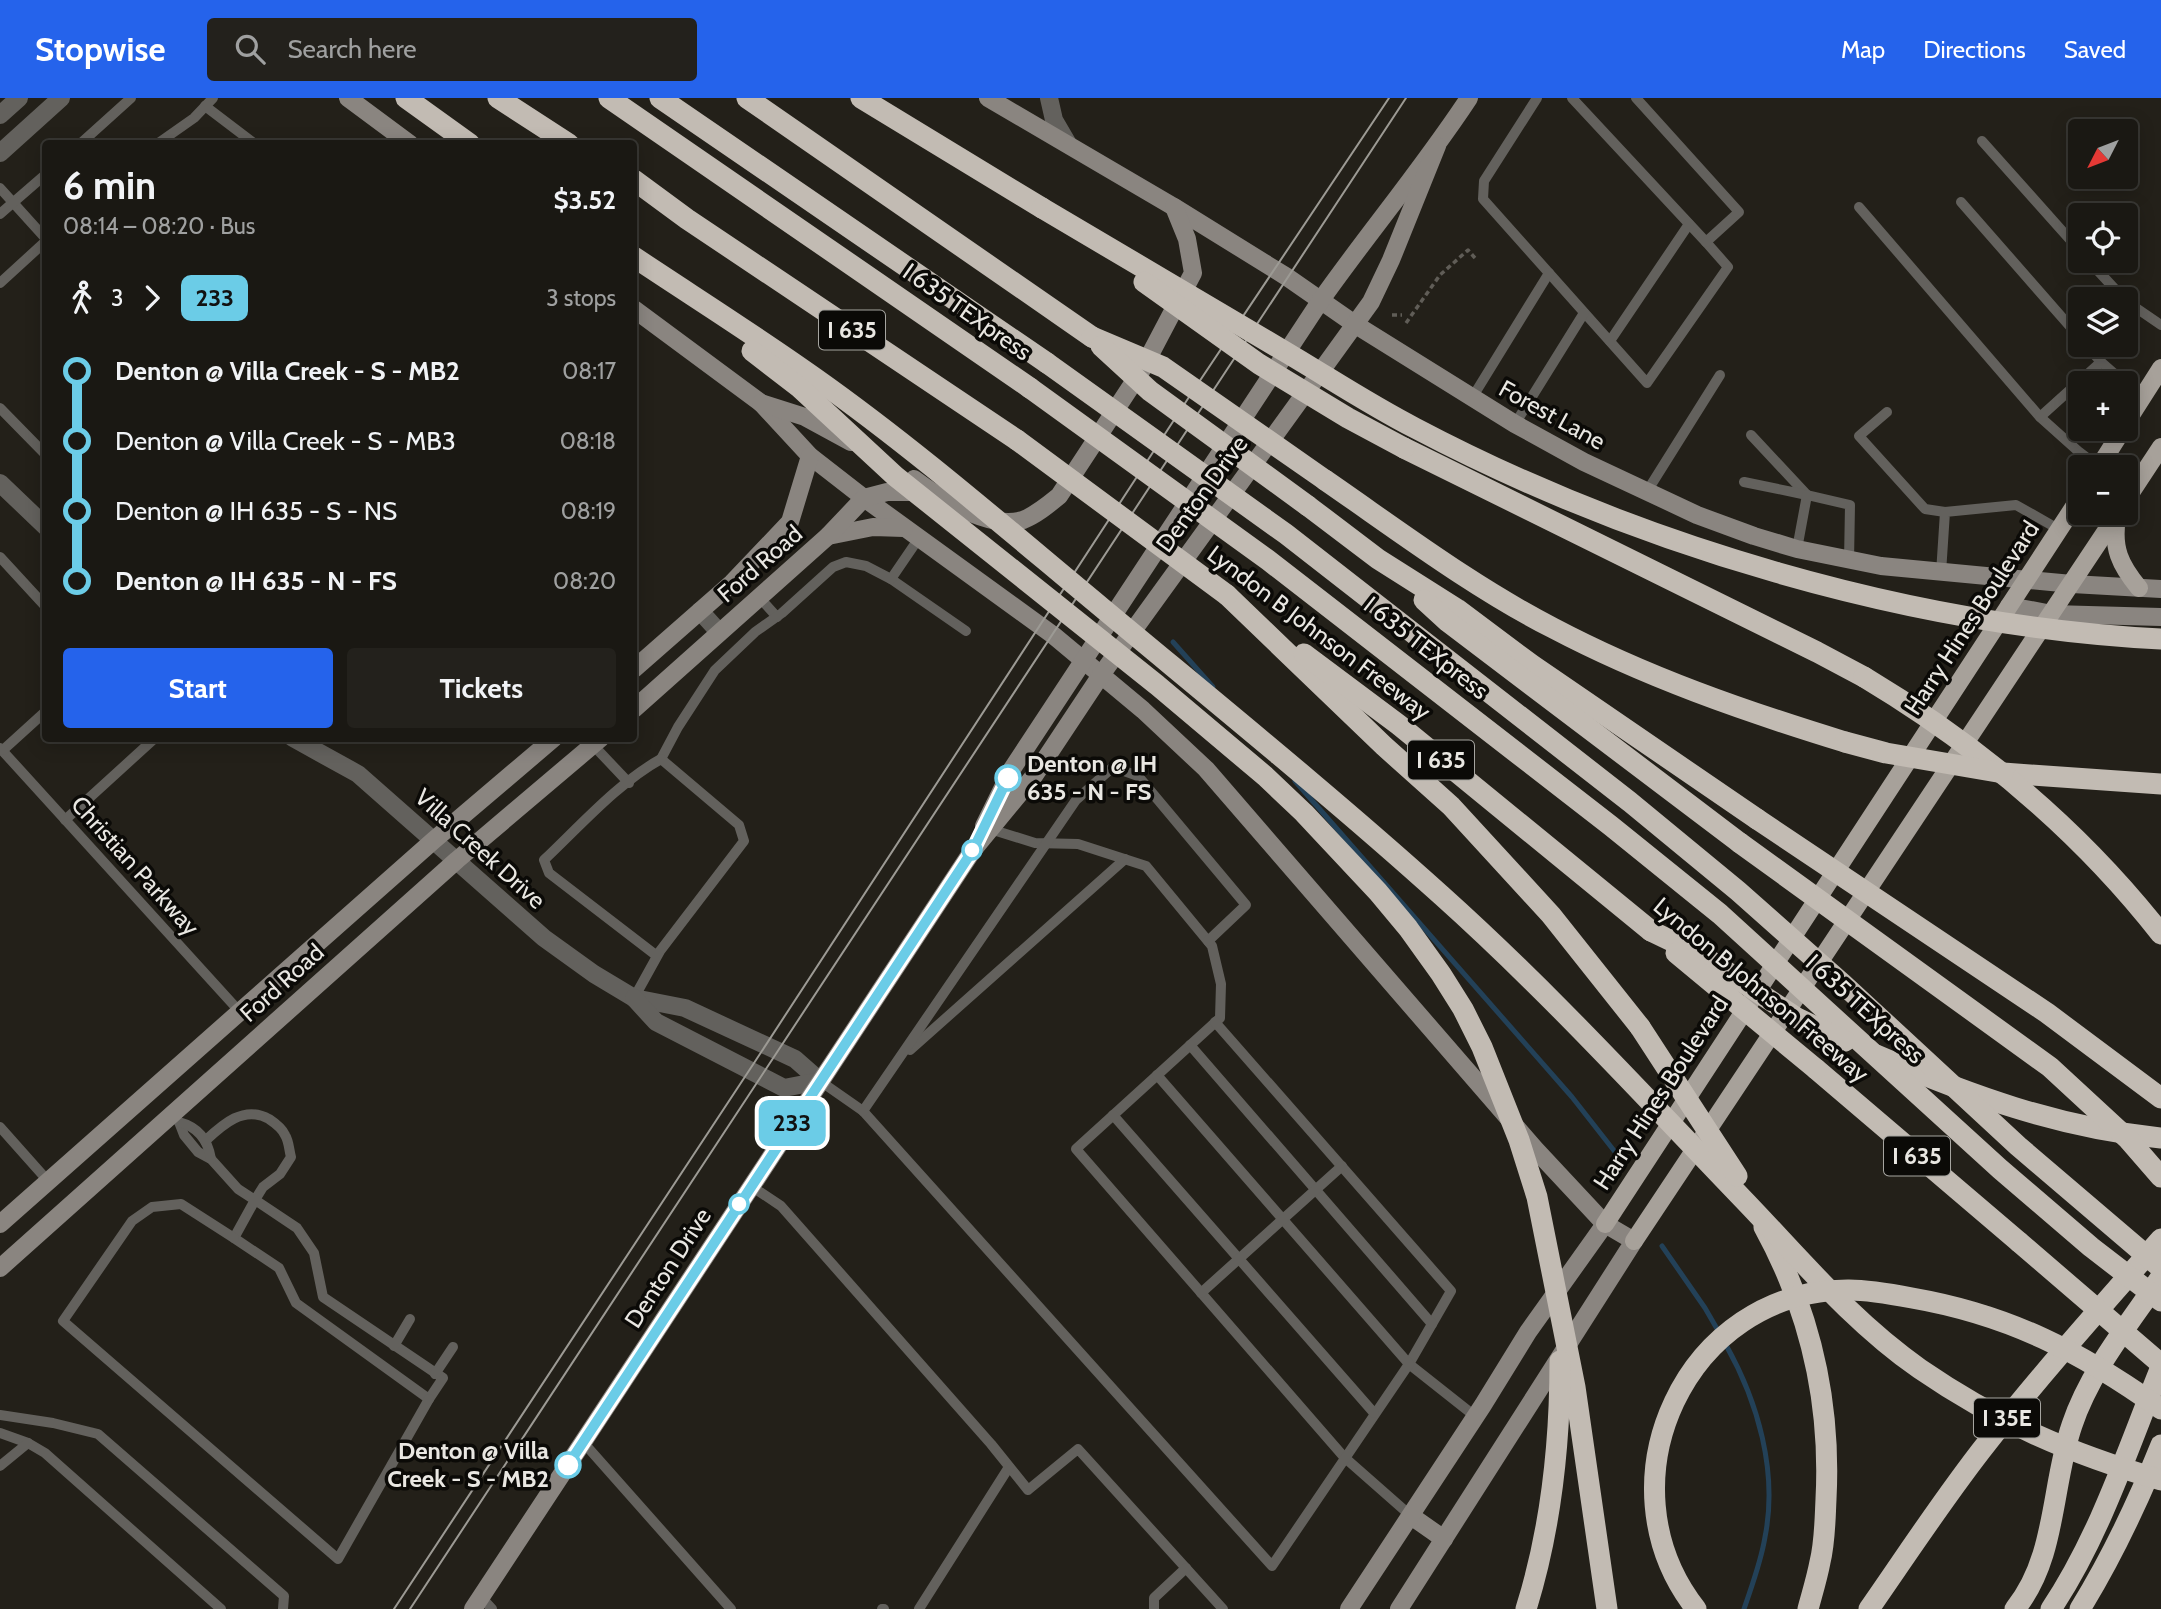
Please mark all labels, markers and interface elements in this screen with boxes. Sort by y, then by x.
search box [207,18,697,81]
text: Stopwise [35,29,165,69]
icon: search [231,30,269,68]
text: Search here [287,33,417,65]
text: Map [1841,35,1885,64]
text: Directions [1923,35,2026,64]
text: Saved [2064,35,2126,64]
north arrow [2068,119,2138,189]
map controls [2068,119,2138,525]
text: 6 min [63,162,156,209]
text: $3.52 [553,184,616,216]
button: locate [2068,203,2138,273]
text: 08:14 – 08:20 · Bus [63,212,255,240]
street label: I 635 TEXpress [898,257,1037,366]
icon: walk [63,279,101,317]
icon: forward [133,279,171,317]
text: 233 [195,283,234,312]
text: 3 [111,284,123,312]
text: 3 stops [546,284,616,312]
button: layers [2068,287,2138,357]
road number: I 635 [819,311,885,350]
text: Denton @ Villa Creek - S - MB2 [115,355,460,387]
text: 08:17 [562,357,616,385]
button: + [2068,371,2138,441]
street label: Forest Lane [1494,374,1610,456]
text: Denton @ Villa Creek - S - MB3 [115,425,456,457]
text: 08:18 [560,427,616,455]
street label: Denton Drive [1150,430,1253,558]
button: − [2068,455,2138,525]
text: Denton @ IH 635 - S - NS [115,495,397,527]
text: 08:19 [561,497,616,525]
street label: Harry Hines Boulevard [1898,515,2045,720]
street label: Ford Road [711,519,808,608]
street label: Lyndon B Johnson Freeway [1202,539,1437,726]
text: Denton @ IH 635 - N - FS [115,565,397,597]
text: 08:20 [553,567,616,595]
street label: I 635 TEXpress [1358,590,1494,705]
button: Start [63,648,333,728]
button: Tickets [347,648,616,728]
road number: I 635 [1408,740,1474,780]
place label: Denton @ IH 635 - N - FS [1027,749,1157,806]
marker: Denton @ IH 635 - N - FS [995,765,1021,791]
street label: Villa Creek Drive [409,782,552,915]
street label: Christian Parkway [65,790,206,941]
unlabelled marker [962,840,982,860]
street label: Lyndon B Johnson Freeway [1648,891,1875,1088]
street label: Ford Road [234,937,330,1028]
street label: I 635 TEXpress [1800,948,1931,1070]
street label: Harry Hines Boulevard [1587,990,1734,1195]
line badge: 233 [752,1100,832,1146]
text: 233 [773,1108,811,1137]
road number: I 635 [1884,1136,1950,1176]
unlabelled marker [729,1194,749,1214]
street label: Denton Drive [618,1203,717,1333]
road number: I 35E [1974,1399,2040,1438]
place label: Denton @ Villa Creek - S - MB2 [387,1436,549,1493]
marker: Denton @ Villa Creek - S - MB2 [555,1452,581,1478]

